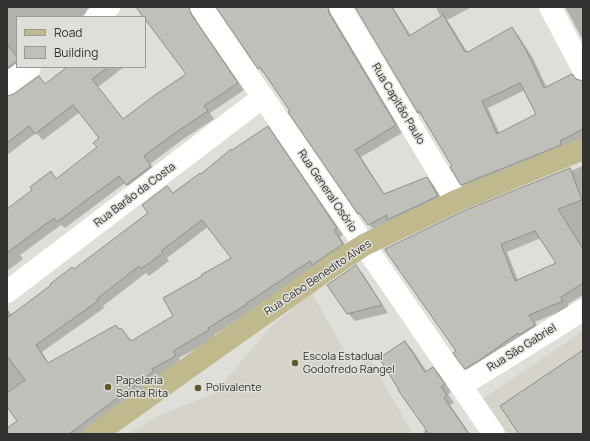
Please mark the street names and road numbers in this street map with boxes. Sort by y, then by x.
street label: Rua Capitão Paulo [369,61,427,147]
street label: Rua General Osório [295,147,359,235]
street label: Rua Barão da Costa [92,160,178,230]
street label: Rua Cabo Benedito Alves [262,237,374,319]
street label: Rua São Gabriel [485,321,559,375]

